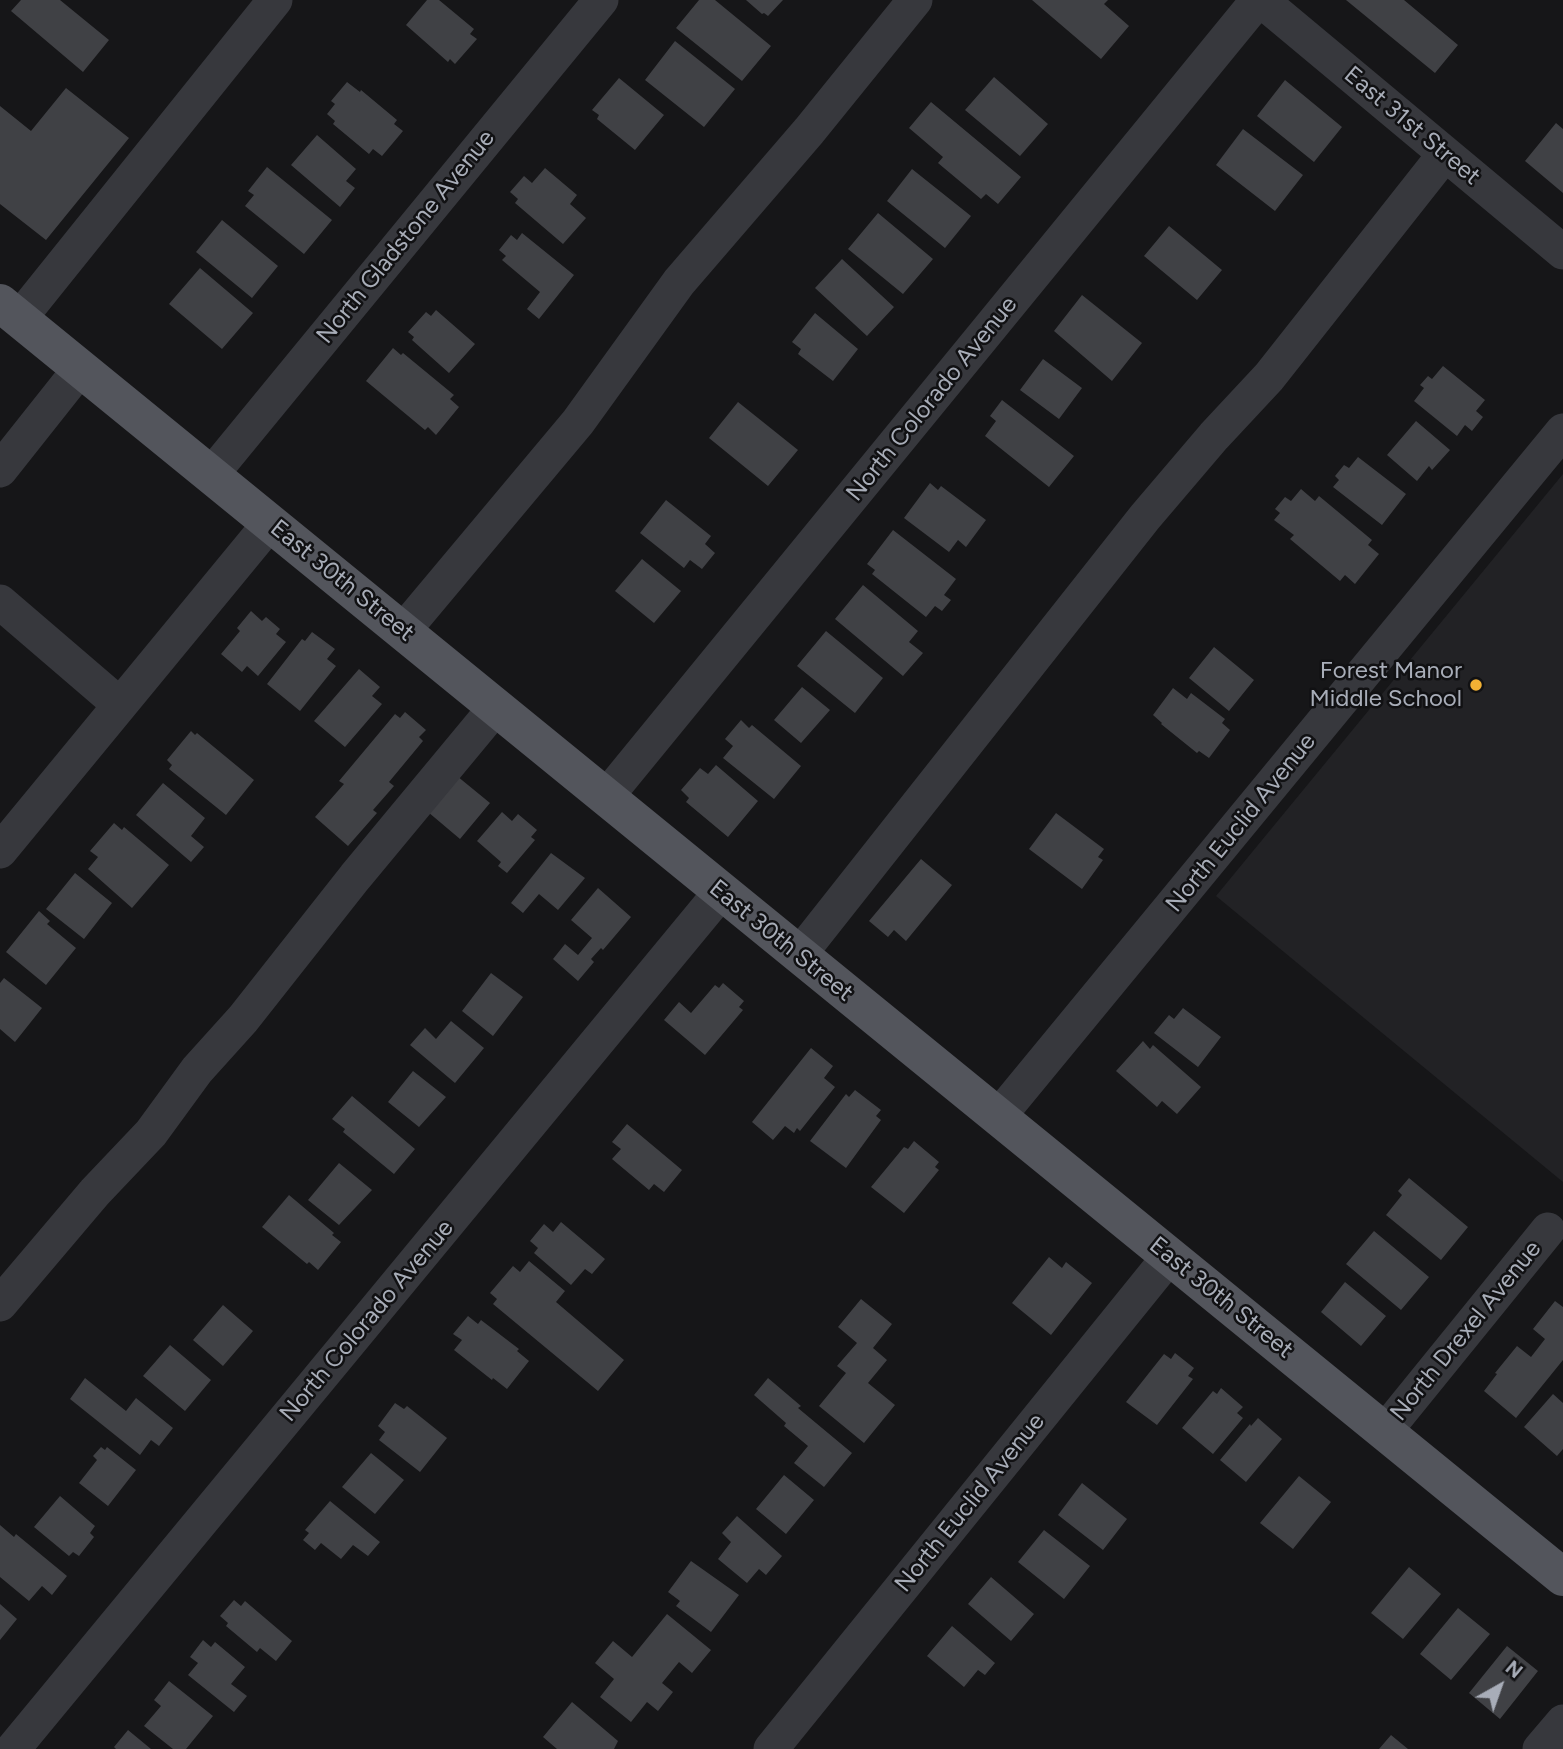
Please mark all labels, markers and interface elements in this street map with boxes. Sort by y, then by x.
street label: East 31st Street [1338,61,1486,191]
street label: North Gladstone Avenue [311,124,501,350]
street label: North Colorado Avenue [841,291,1023,507]
street label: East 30th Street [264,514,420,648]
place label: Forest Manor Middle School [1309,657,1462,713]
marker: Forest Manor Middle School [1468,677,1484,693]
street label: North Euclid Avenue [1160,728,1322,918]
street label: East 30th Street [703,874,859,1008]
street label: North Colorado Avenue [274,1214,460,1428]
street label: East 30th Street [1143,1231,1299,1365]
street label: North Drexel Avenue [1385,1235,1547,1427]
street label: North Euclid Avenue [889,1408,1051,1598]
north arrow [1465,1651,1535,1721]
text: N [1501,1656,1527,1683]

